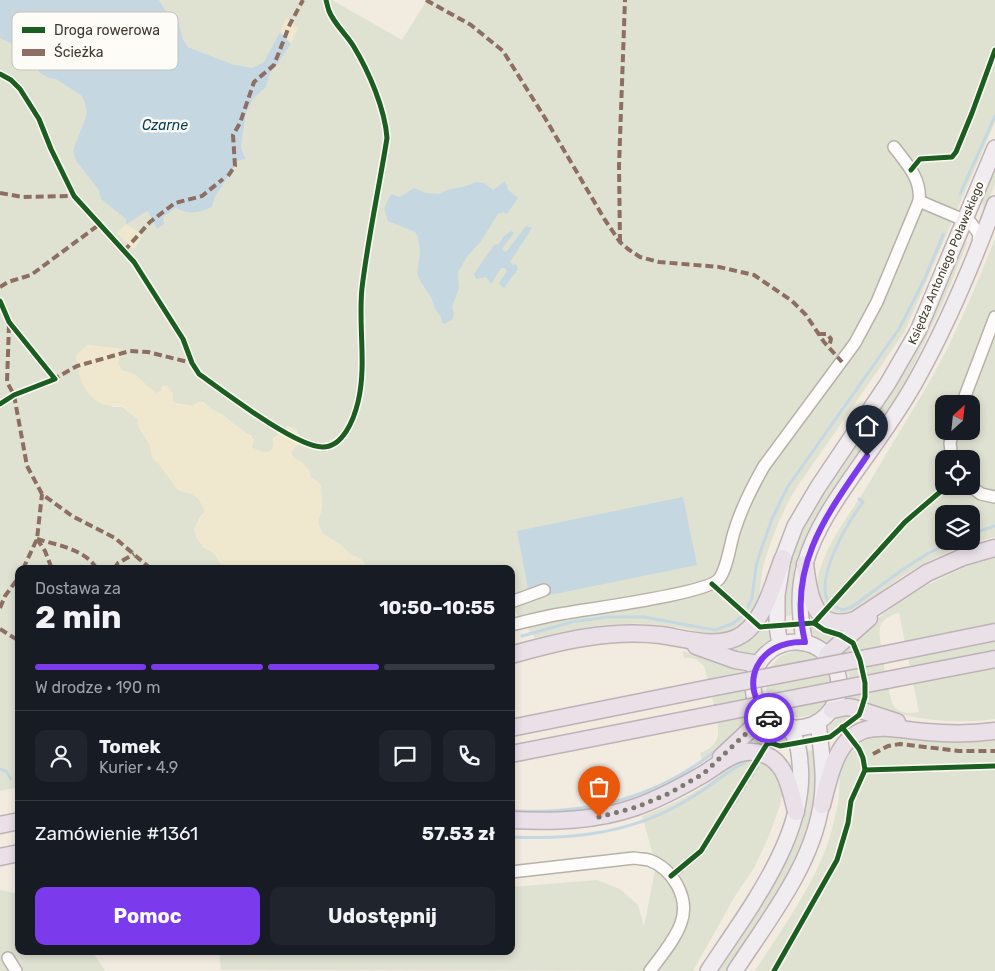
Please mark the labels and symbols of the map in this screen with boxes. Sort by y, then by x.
legend [12,12,178,70]
text: Droga rowerowa [54,22,160,39]
text: Ścieżka [54,43,104,61]
water label: Czarne [142,117,188,134]
street label: Księdza Antoniego Poławskiego [905,179,987,347]
north arrow [935,395,980,440]
pin [846,405,888,456]
courier [744,693,794,743]
pin [578,766,620,817]

